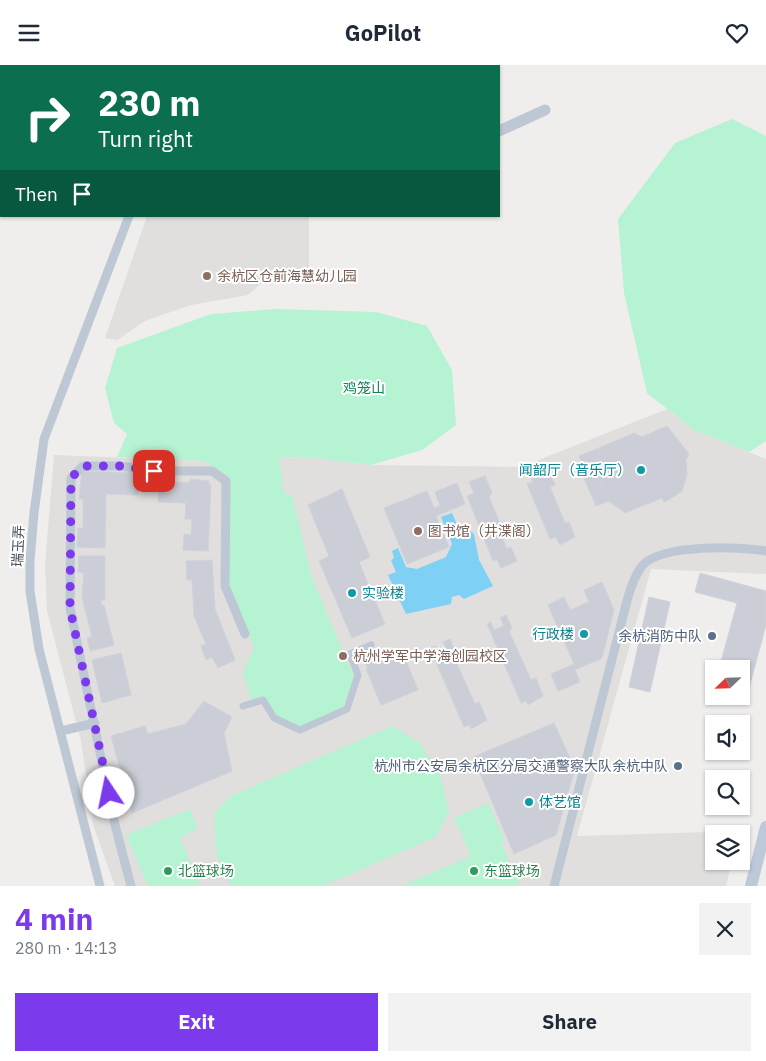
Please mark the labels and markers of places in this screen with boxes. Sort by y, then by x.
place label: 余杭区仓前海慧幼儿园 [217,267,357,285]
marker: 余杭区仓前海慧幼儿园 [201,270,213,282]
pin [133,450,175,492]
place label: 闻韶厅（音乐厅） [519,461,631,479]
marker: 闻韶厅（音乐厅） [635,464,647,476]
place label: 图书馆（井渫阁） [428,522,540,540]
marker: 图书馆（井渫阁） [412,525,424,537]
place label: 实验楼 [362,584,404,602]
marker: 实验楼 [346,587,358,599]
place label: 行政楼 [532,625,574,643]
place label: 余杭消防中队 [618,627,702,645]
marker: 行政楼 [578,628,590,640]
marker: 余杭消防中队 [706,630,718,642]
place label: 杭州学军中学海创园校区 [353,647,507,665]
marker: 杭州学军中学海创园校区 [337,650,349,662]
place label: 杭州市公安局余杭区分局交通警察大队余杭中队 [374,757,668,775]
marker: 杭州市公安局余杭区分局交通警察大队余杭中队 [672,760,684,772]
place label: 体艺馆 [539,793,581,811]
marker: 体艺馆 [523,796,535,808]
place label: 北篮球场 [178,862,234,880]
place label: 东篮球场 [484,862,540,880]
marker: 北篮球场 [162,865,174,877]
marker: 东篮球场 [468,865,480,877]

